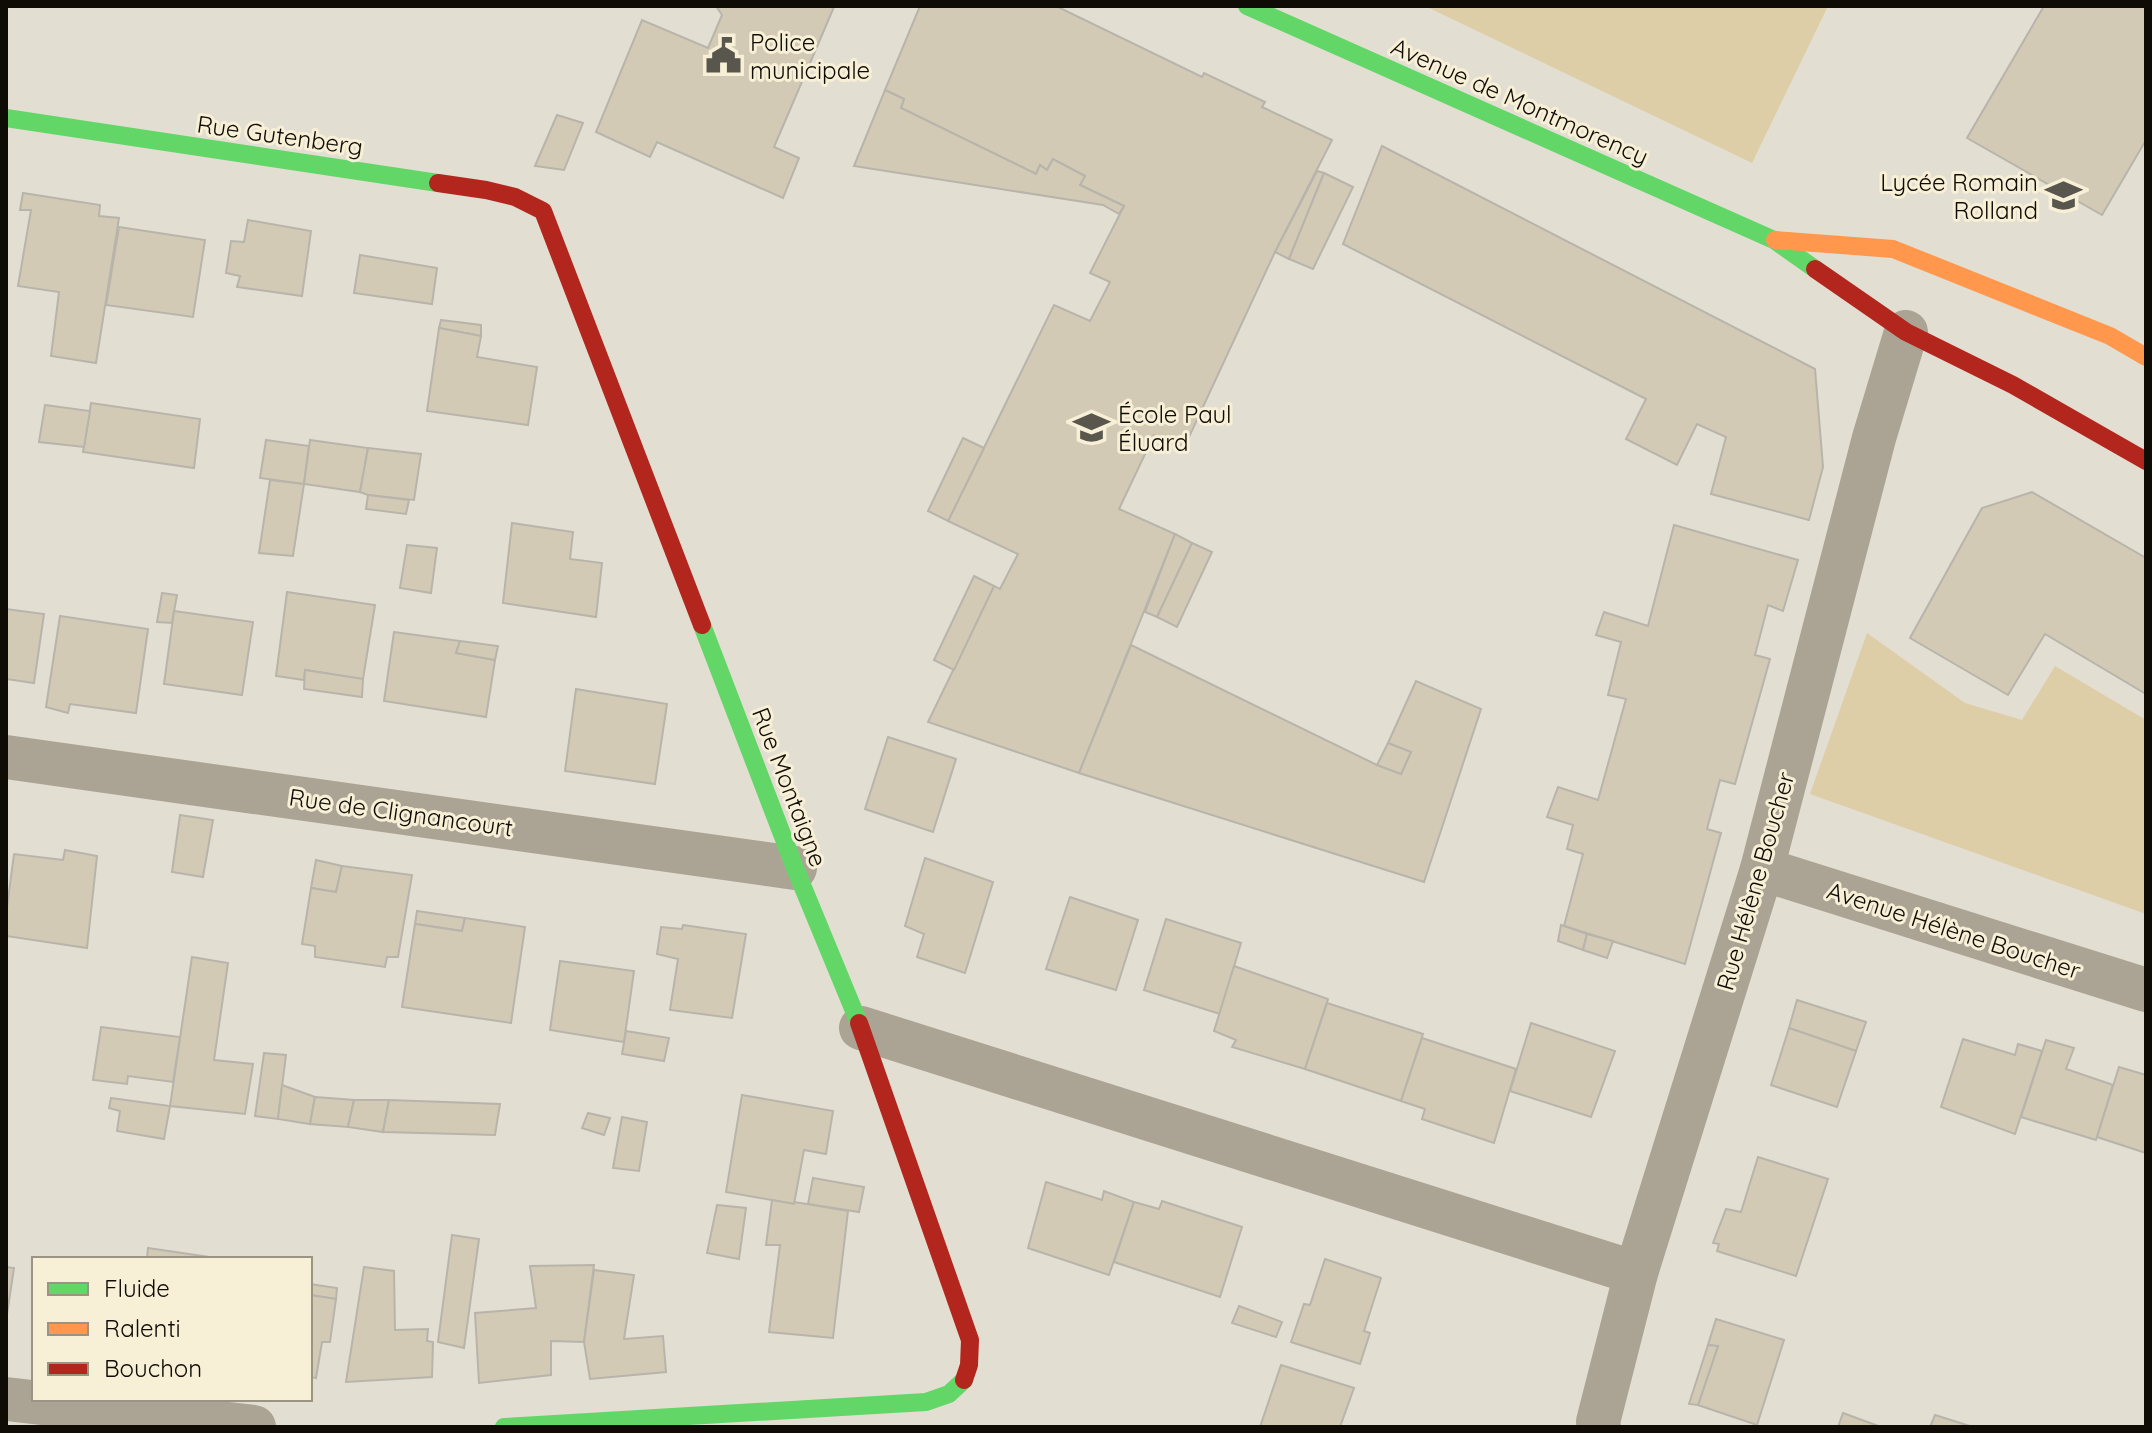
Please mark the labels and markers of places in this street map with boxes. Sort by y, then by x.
place label: Police municipale [750,27,870,85]
public building icon: Police municipale [705,37,743,75]
place label: Lycée Romain Rolland [1880,167,2038,225]
school or university icon: Lycée Romain Rolland [2045,177,2083,215]
place label: École Paul Éluard [1118,399,1232,457]
school or university icon: École Paul Éluard [1073,409,1111,447]

